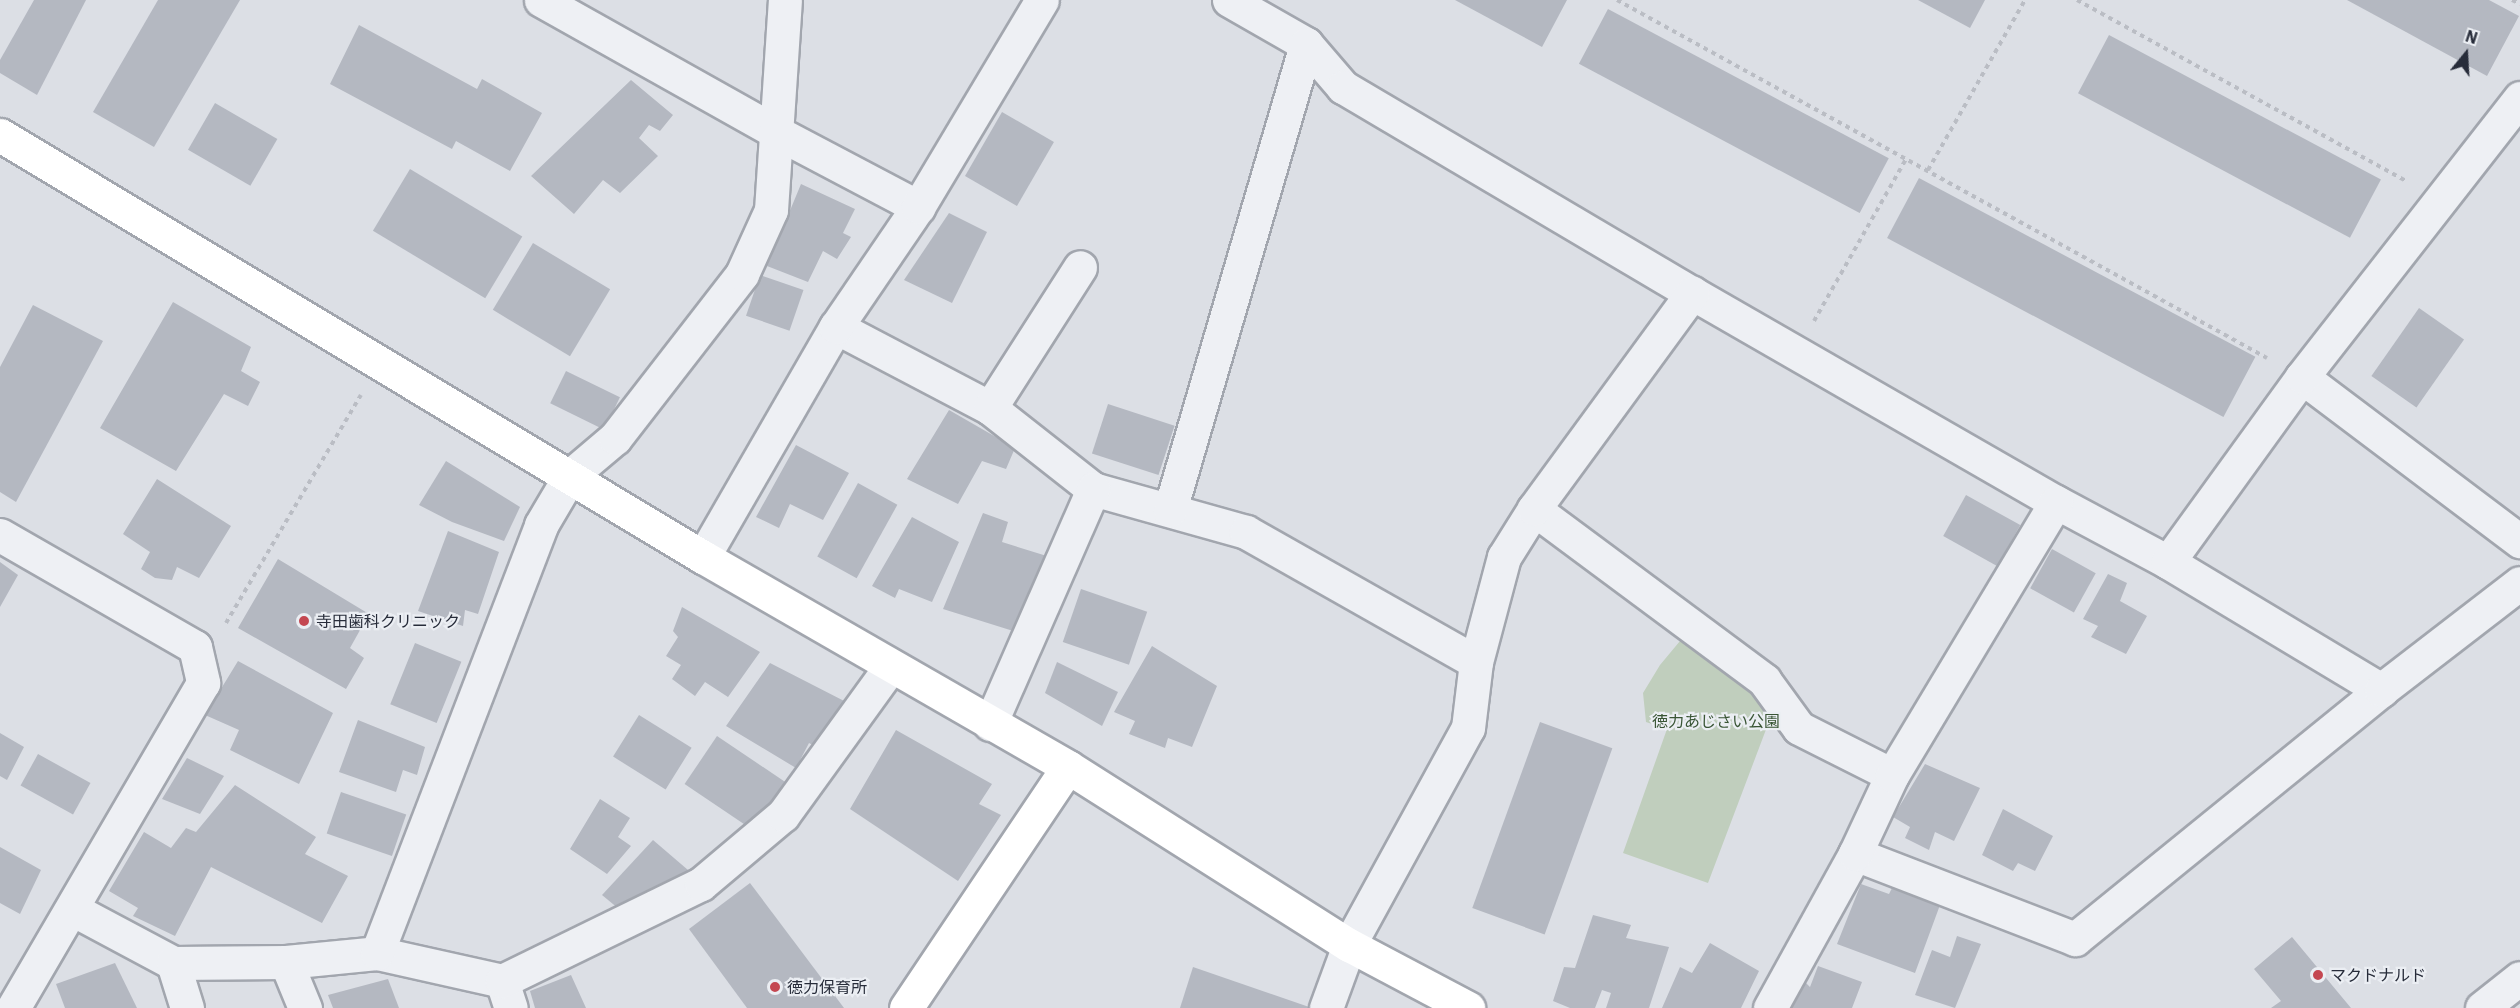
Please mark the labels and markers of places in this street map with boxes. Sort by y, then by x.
place label: 寺田歯科クリニック [316,611,460,631]
marker: 寺田歯科クリニック [297,614,311,628]
place label: マクドナルド [2330,965,2426,985]
marker: マクドナルド [2311,968,2325,982]
place label: 徳力保育所 [787,977,867,997]
marker: 徳力保育所 [768,980,782,994]

